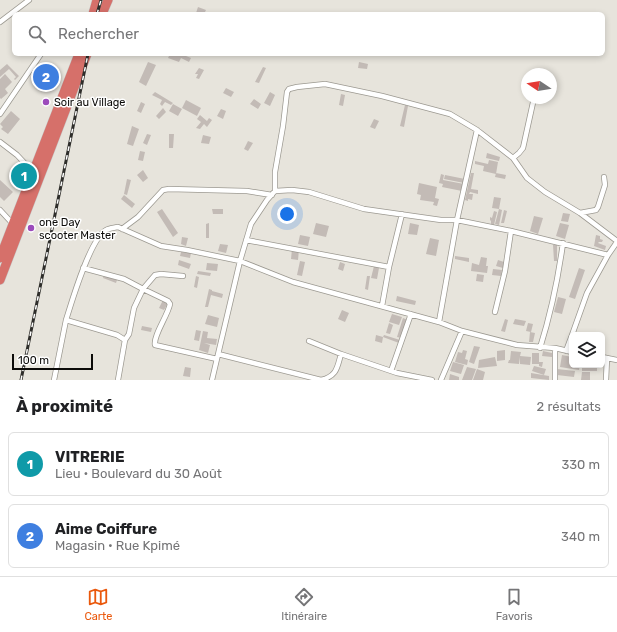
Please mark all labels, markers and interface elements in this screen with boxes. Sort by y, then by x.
search box [12,12,605,56]
icon: search [26,23,48,45]
text: Rechercher [58,25,139,43]
pin: 2 [33,62,59,92]
north arrow [521,68,557,104]
place label: Soir au Village [54,96,126,109]
marker: Soir au Village [41,97,51,107]
pin: 1 [11,161,37,191]
your location [277,204,297,224]
place label: one Day scooter Master [39,216,116,242]
marker: one Day scooter Master [26,223,36,233]
map controls [569,332,605,368]
button: layers [569,332,605,368]
scale bar [12,352,93,371]
text: 100 m [18,354,49,367]
text: À proximité [16,396,113,416]
text: 2 résultats [537,399,601,414]
text: VITRERIE [55,448,124,466]
text: 1 [27,457,33,472]
text: 330 m [561,457,600,472]
text: Lieu · Boulevard du 30 Août [55,466,222,481]
text: Aime Coiffure [55,520,157,538]
text: 2 [26,529,34,544]
text: 340 m [561,529,600,544]
text: Magasin · Rue Kpimé [55,538,180,553]
tab: Carte [84,586,112,623]
tab: Itinéraire [281,586,327,623]
tab: Favoris [496,586,533,623]

